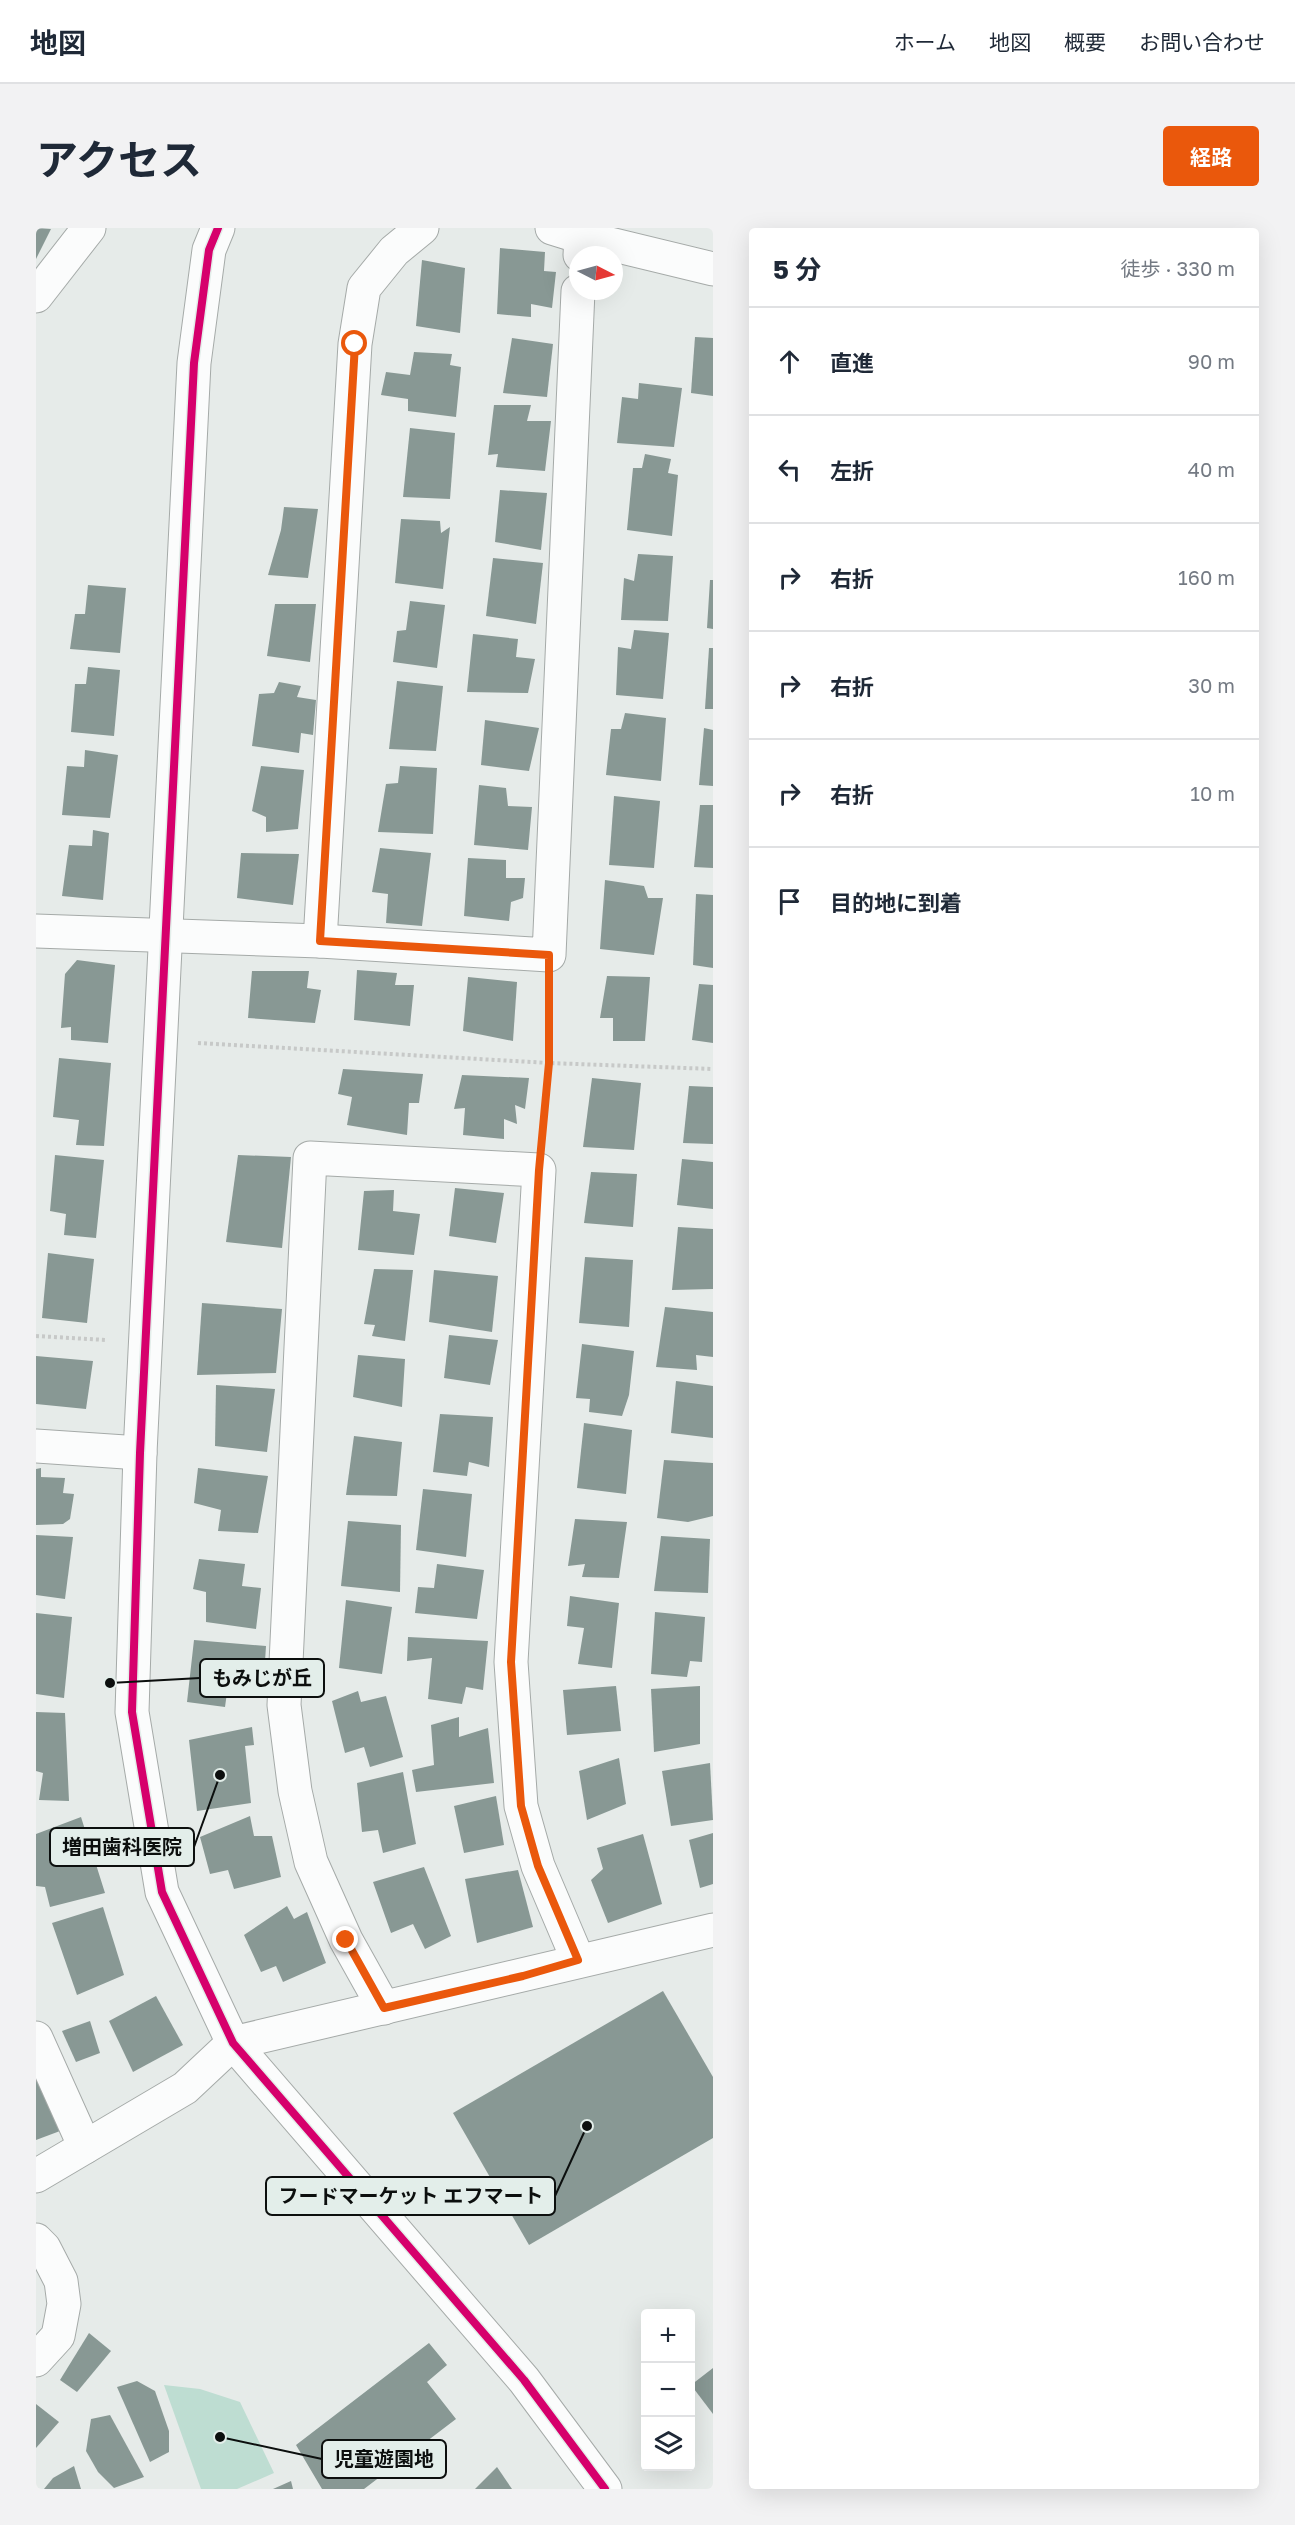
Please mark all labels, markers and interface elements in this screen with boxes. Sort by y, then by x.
text: 地図 [30,26,86,59]
text: ホーム [894,29,956,55]
text: 地図 [989,29,1031,55]
text: 概要 [1064,29,1106,55]
text: お問い合わせ [1139,29,1265,55]
button: 経路 [1163,126,1259,186]
text: アクセス [36,134,202,184]
north arrow [569,246,623,300]
text: 5 分 [773,254,821,285]
text: 徒歩 · 330 m [1121,256,1235,280]
route start [341,330,367,356]
icon: ahead [773,345,806,378]
text: 直進 [830,349,874,376]
text: 90 m [1188,349,1235,373]
icon: left [773,453,806,486]
text: 左折 [830,457,874,484]
text: 40 m [1188,457,1235,481]
icon: right [773,561,806,594]
text: 右折 [830,565,874,592]
text: 160 m [1178,565,1235,589]
icon: right [773,669,806,702]
text: 右折 [830,673,874,700]
text: 30 m [1188,673,1235,697]
icon: right [773,777,806,810]
text: 右折 [830,781,874,808]
text: 10 m [1190,781,1235,805]
icon: arrive [773,885,806,918]
text: 目的地に到着 [830,889,962,916]
callout: もみじが丘 [200,1659,324,1697]
text: もみじが丘 [212,1665,312,1689]
callout: 増田歯科医院 [50,1828,194,1866]
text: 増田歯科医院 [62,1834,182,1858]
route end [332,1926,358,1952]
callout: フードマーケット エフマート [266,2177,555,2215]
text: フードマーケット エフマート [279,2183,544,2207]
map controls [641,2309,695,2471]
button: + [641,2309,695,2363]
button: − [641,2363,695,2417]
button: layers [641,2417,695,2471]
callout: 児童遊園地 [322,2440,446,2478]
text: 児童遊園地 [334,2446,434,2470]

